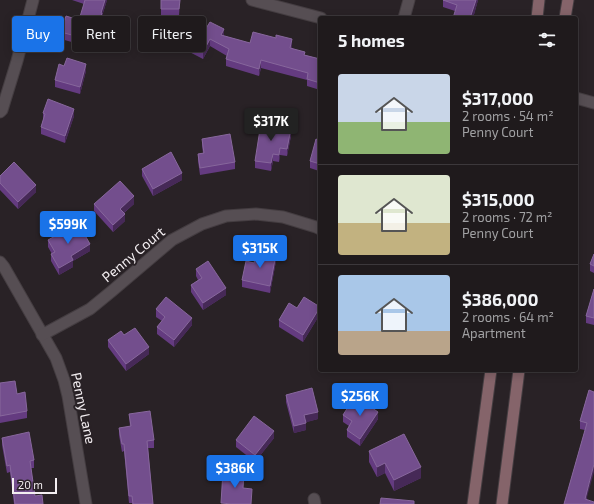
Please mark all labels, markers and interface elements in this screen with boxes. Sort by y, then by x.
chip: Buy [12,16,64,52]
chip: Rent [72,16,130,52]
chip: Filters [138,16,206,52]
icon: filters [536,29,558,51]
text: 5 homes [338,30,405,50]
text: $317,000 [462,88,533,108]
icon: home [370,90,418,138]
pin: $317K [243,108,299,142]
text: 2 rooms · 54 m² [462,108,554,124]
text: $317K [253,113,289,129]
text: Penny Court [462,124,534,140]
text: $315,000 [462,189,535,209]
icon: home [370,191,418,239]
text: 2 rooms · 72 m² [462,209,553,225]
pin: $599K [40,211,96,245]
text: $599K [49,216,87,232]
street label: Penny Court [98,223,168,285]
text: Penny Court [462,225,534,241]
pin: $315K [232,235,288,269]
text: $315K [242,240,278,256]
text: $386,000 [462,289,538,309]
icon: home [370,291,418,339]
text: 2 rooms · 64 m² [462,309,554,325]
text: Apartment [462,325,526,341]
street label: Penny Lane [68,371,100,445]
pin: $256K [332,383,388,417]
text: $256K [341,388,379,404]
pin: $386K [207,455,263,489]
text: $386K [216,460,254,476]
scale bar [12,476,57,495]
text: 20 m [18,478,43,491]

